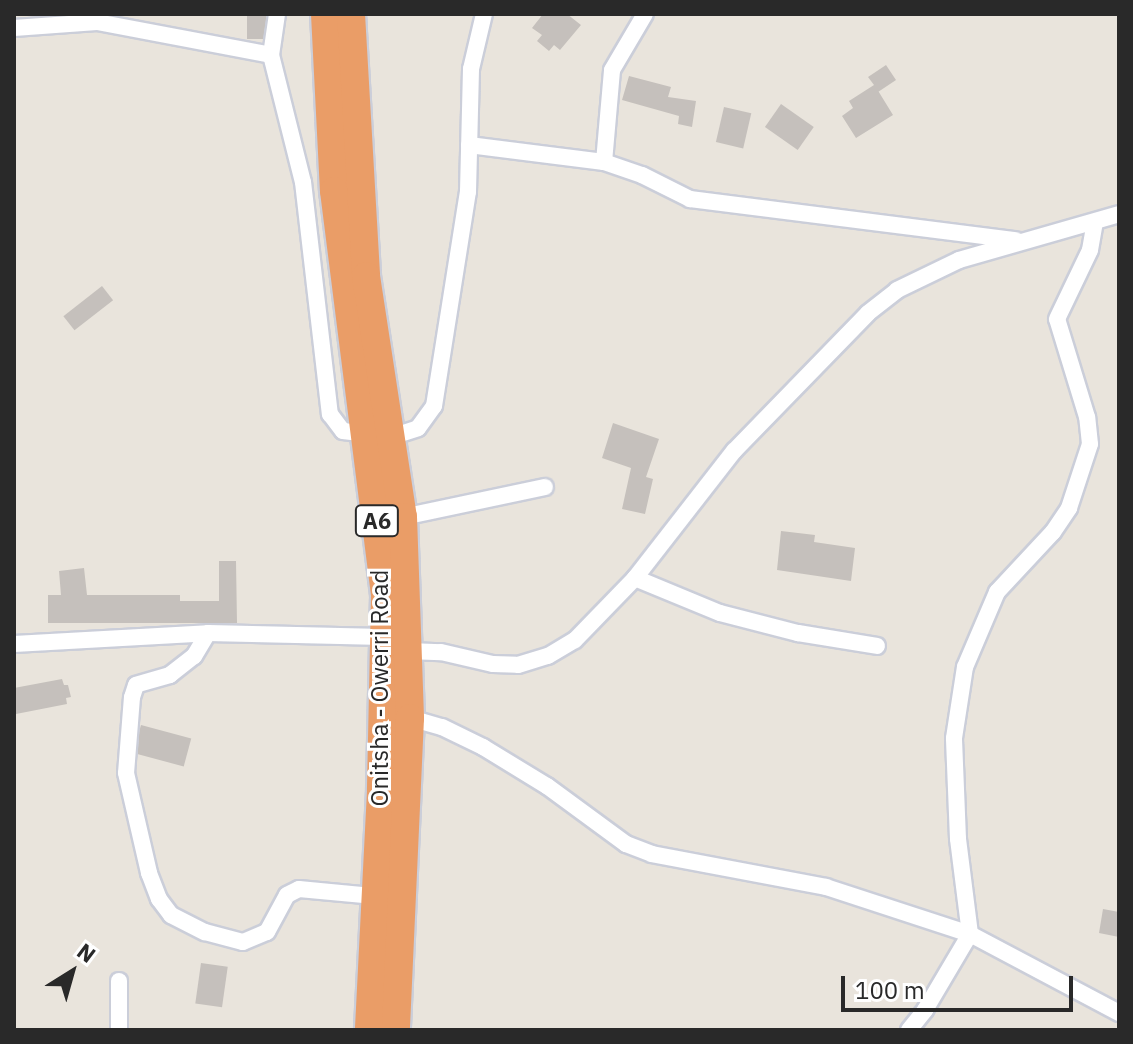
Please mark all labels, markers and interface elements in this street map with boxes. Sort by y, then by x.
road number: A6 [353,503,401,539]
street label: Onitsha - Owerri Road [366,569,394,807]
north arrow [32,932,112,1012]
text: N [72,936,102,969]
scale bar [845,960,1077,1010]
text: 100 m [855,974,925,1006]

